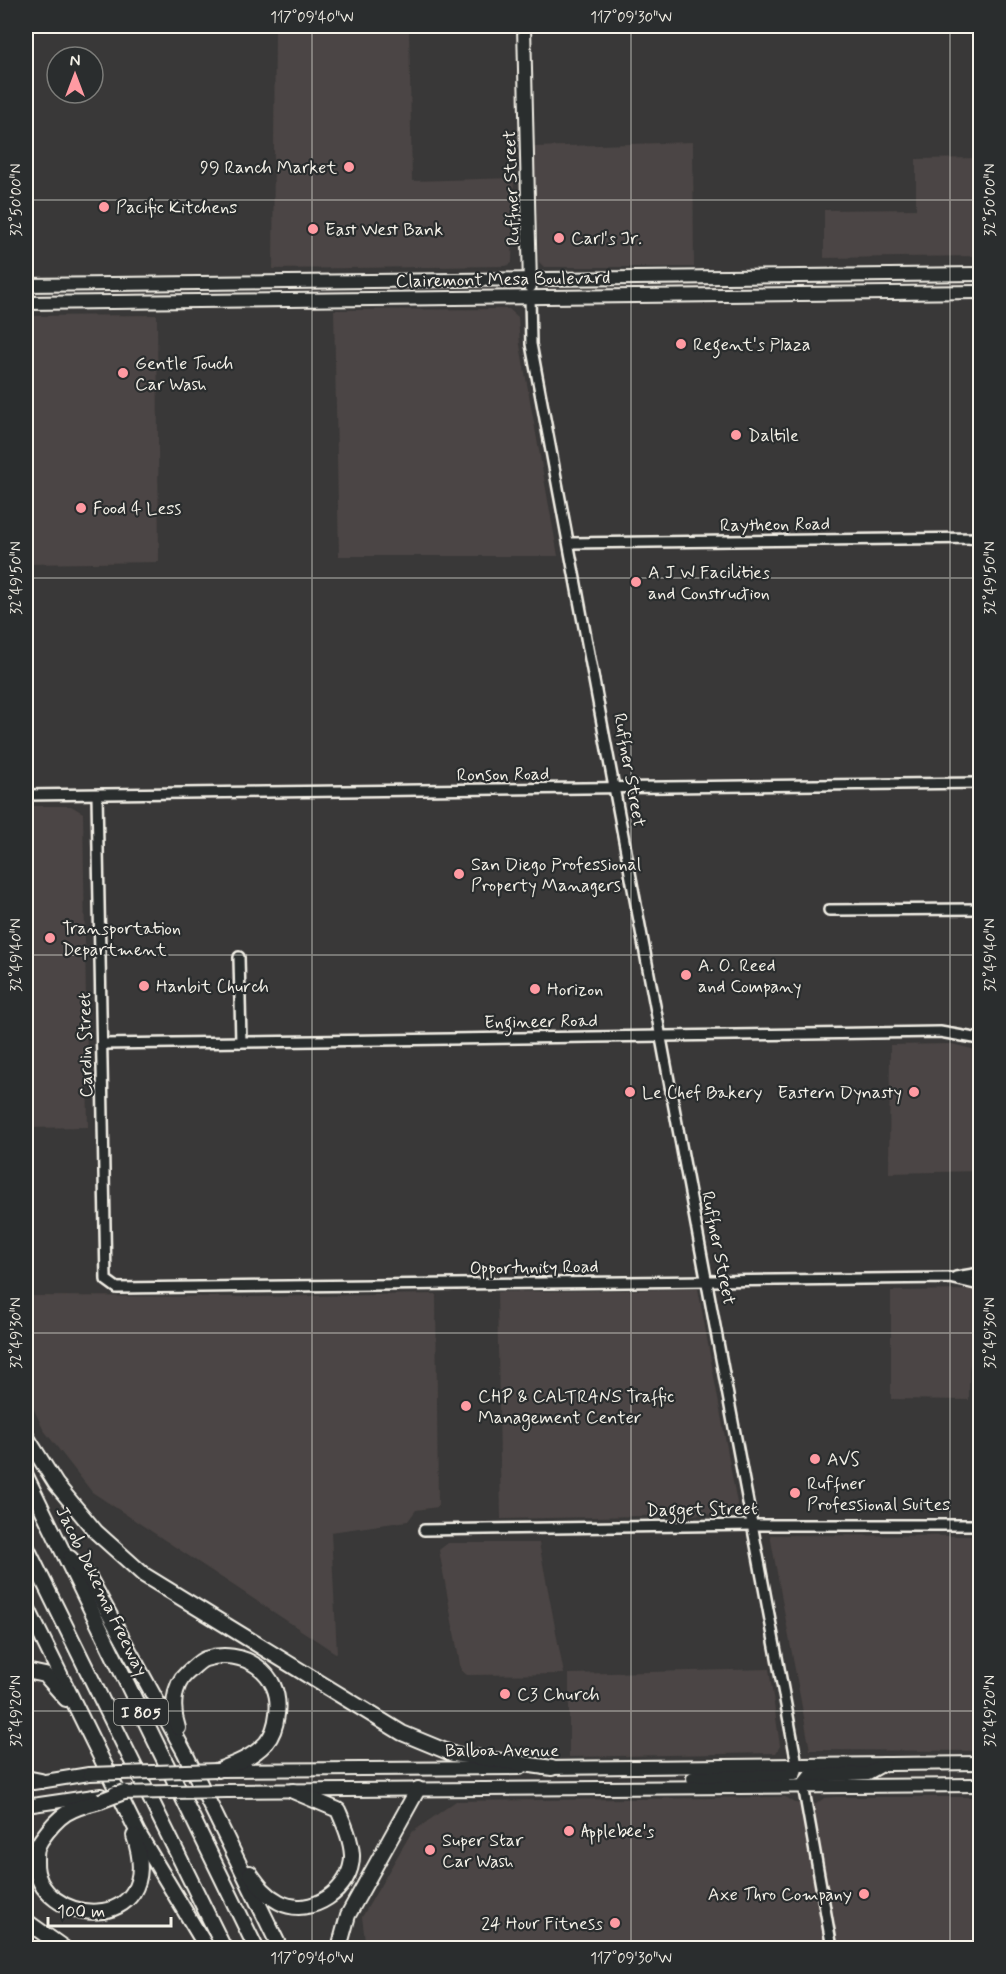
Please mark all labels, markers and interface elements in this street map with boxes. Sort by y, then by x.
text: 117°09'40"W [270,8,354,28]
text: 117°09'30"W [590,8,672,28]
north arrow [45,45,105,105]
text: N [70,51,80,72]
street label: Ruffner Street [498,130,526,246]
place label: 99 Ranch Market [200,156,337,180]
marker: 99 Ranch Market [342,160,356,174]
text: 32°50'00"N [7,164,27,236]
text: 32°50'00"N [981,164,1001,236]
place label: Pacific Kitchens [116,196,237,220]
marker: Pacific Kitchens [97,200,111,214]
place label: East West Bank [325,218,443,242]
marker: East West Bank [306,222,320,236]
place label: Carl's Jr. [571,227,642,251]
marker: Carl's Jr. [552,231,566,245]
street label: Clairemont Mesa Boulevard [395,266,611,294]
place label: Regent's Plaza [693,333,811,359]
marker: Regent's Plaza [674,337,688,351]
place label: Gentle Touch Car Wash [135,352,233,397]
marker: Gentle Touch Car Wash [116,366,130,380]
place label: Daltile [748,424,799,448]
marker: Daltile [729,428,743,442]
place label: Food 4 Less [93,497,181,521]
marker: Food 4 Less [74,501,88,515]
street label: Raytheon Road [720,512,830,538]
text: 32°49'50"N [7,541,27,615]
text: 32°49'50"N [981,541,1001,615]
place label: A J W Facilities and Construction [648,561,770,606]
marker: A J W Facilities and Construction [629,575,643,589]
street label: Ruffner Street [607,711,651,829]
street label: Ronson Road [456,762,550,788]
place label: San Diego Professional Property Managers [471,853,641,898]
marker: San Diego Professional Property Managers [452,867,466,881]
place label: Transportation Department [62,917,181,962]
text: 32°49'40"N [7,918,27,992]
text: 32°49'40"N [981,918,1001,992]
marker: Transportation Department [43,931,57,945]
place label: A. O. Reed and Company [698,954,802,999]
marker: A. O. Reed and Company [679,968,693,982]
place label: Hanbit Church [156,975,269,999]
place label: Horizon [547,978,603,1002]
marker: Hanbit Church [137,979,151,993]
marker: Horizon [528,982,542,996]
street label: Cardin Street [73,992,99,1098]
street label: Engineer Road [484,1009,598,1037]
place label: Le Chef Bakery [642,1081,762,1105]
place label: Eastern Dynasty [777,1081,902,1105]
marker: Le Chef Bakery [623,1085,637,1099]
marker: Eastern Dynasty [907,1085,921,1099]
street label: Ruffner Street [695,1189,741,1307]
street label: Opportunity Road [469,1255,599,1281]
text: 32°49'30"N [7,1297,27,1369]
text: 32°49'30"N [981,1297,1001,1369]
place label: CHP & CALTRANS Traffic Management Center [478,1385,674,1431]
marker: CHP & CALTRANS Traffic Management Center [459,1399,473,1413]
place label: AVS [827,1448,860,1472]
marker: AVS [808,1452,822,1466]
place label: Ruffner Professional Suites [807,1472,950,1517]
marker: Ruffner Professional Suites [788,1486,802,1500]
street label: Dagget Street [646,1497,758,1525]
street label: Jacob Dekema Freeway [50,1503,153,1680]
text: 32°49'20"N [7,1675,27,1747]
text: 32°49'20"N [981,1675,1001,1747]
place label: C3 Church [517,1683,600,1707]
marker: C3 Church [498,1687,512,1701]
road number: I 805 [114,1699,168,1725]
street label: Balboa Avenue [445,1739,559,1763]
place label: Applebee's [581,1820,655,1845]
marker: Applebee's [562,1824,576,1838]
place label: Super Star Car Wash [442,1829,524,1874]
marker: Super Star Car Wash [423,1843,437,1857]
place label: Axe Thro Company [708,1883,852,1907]
marker: Axe Thro Company [857,1887,871,1901]
scale bar [48,1890,171,1928]
text: 100 m [57,1900,105,1924]
place label: 24 Hour Fitness [481,1912,603,1936]
marker: 24 Hour Fitness [608,1916,622,1930]
text: 117°09'40"W [270,1949,354,1969]
text: 117°09'30"W [590,1949,672,1969]

